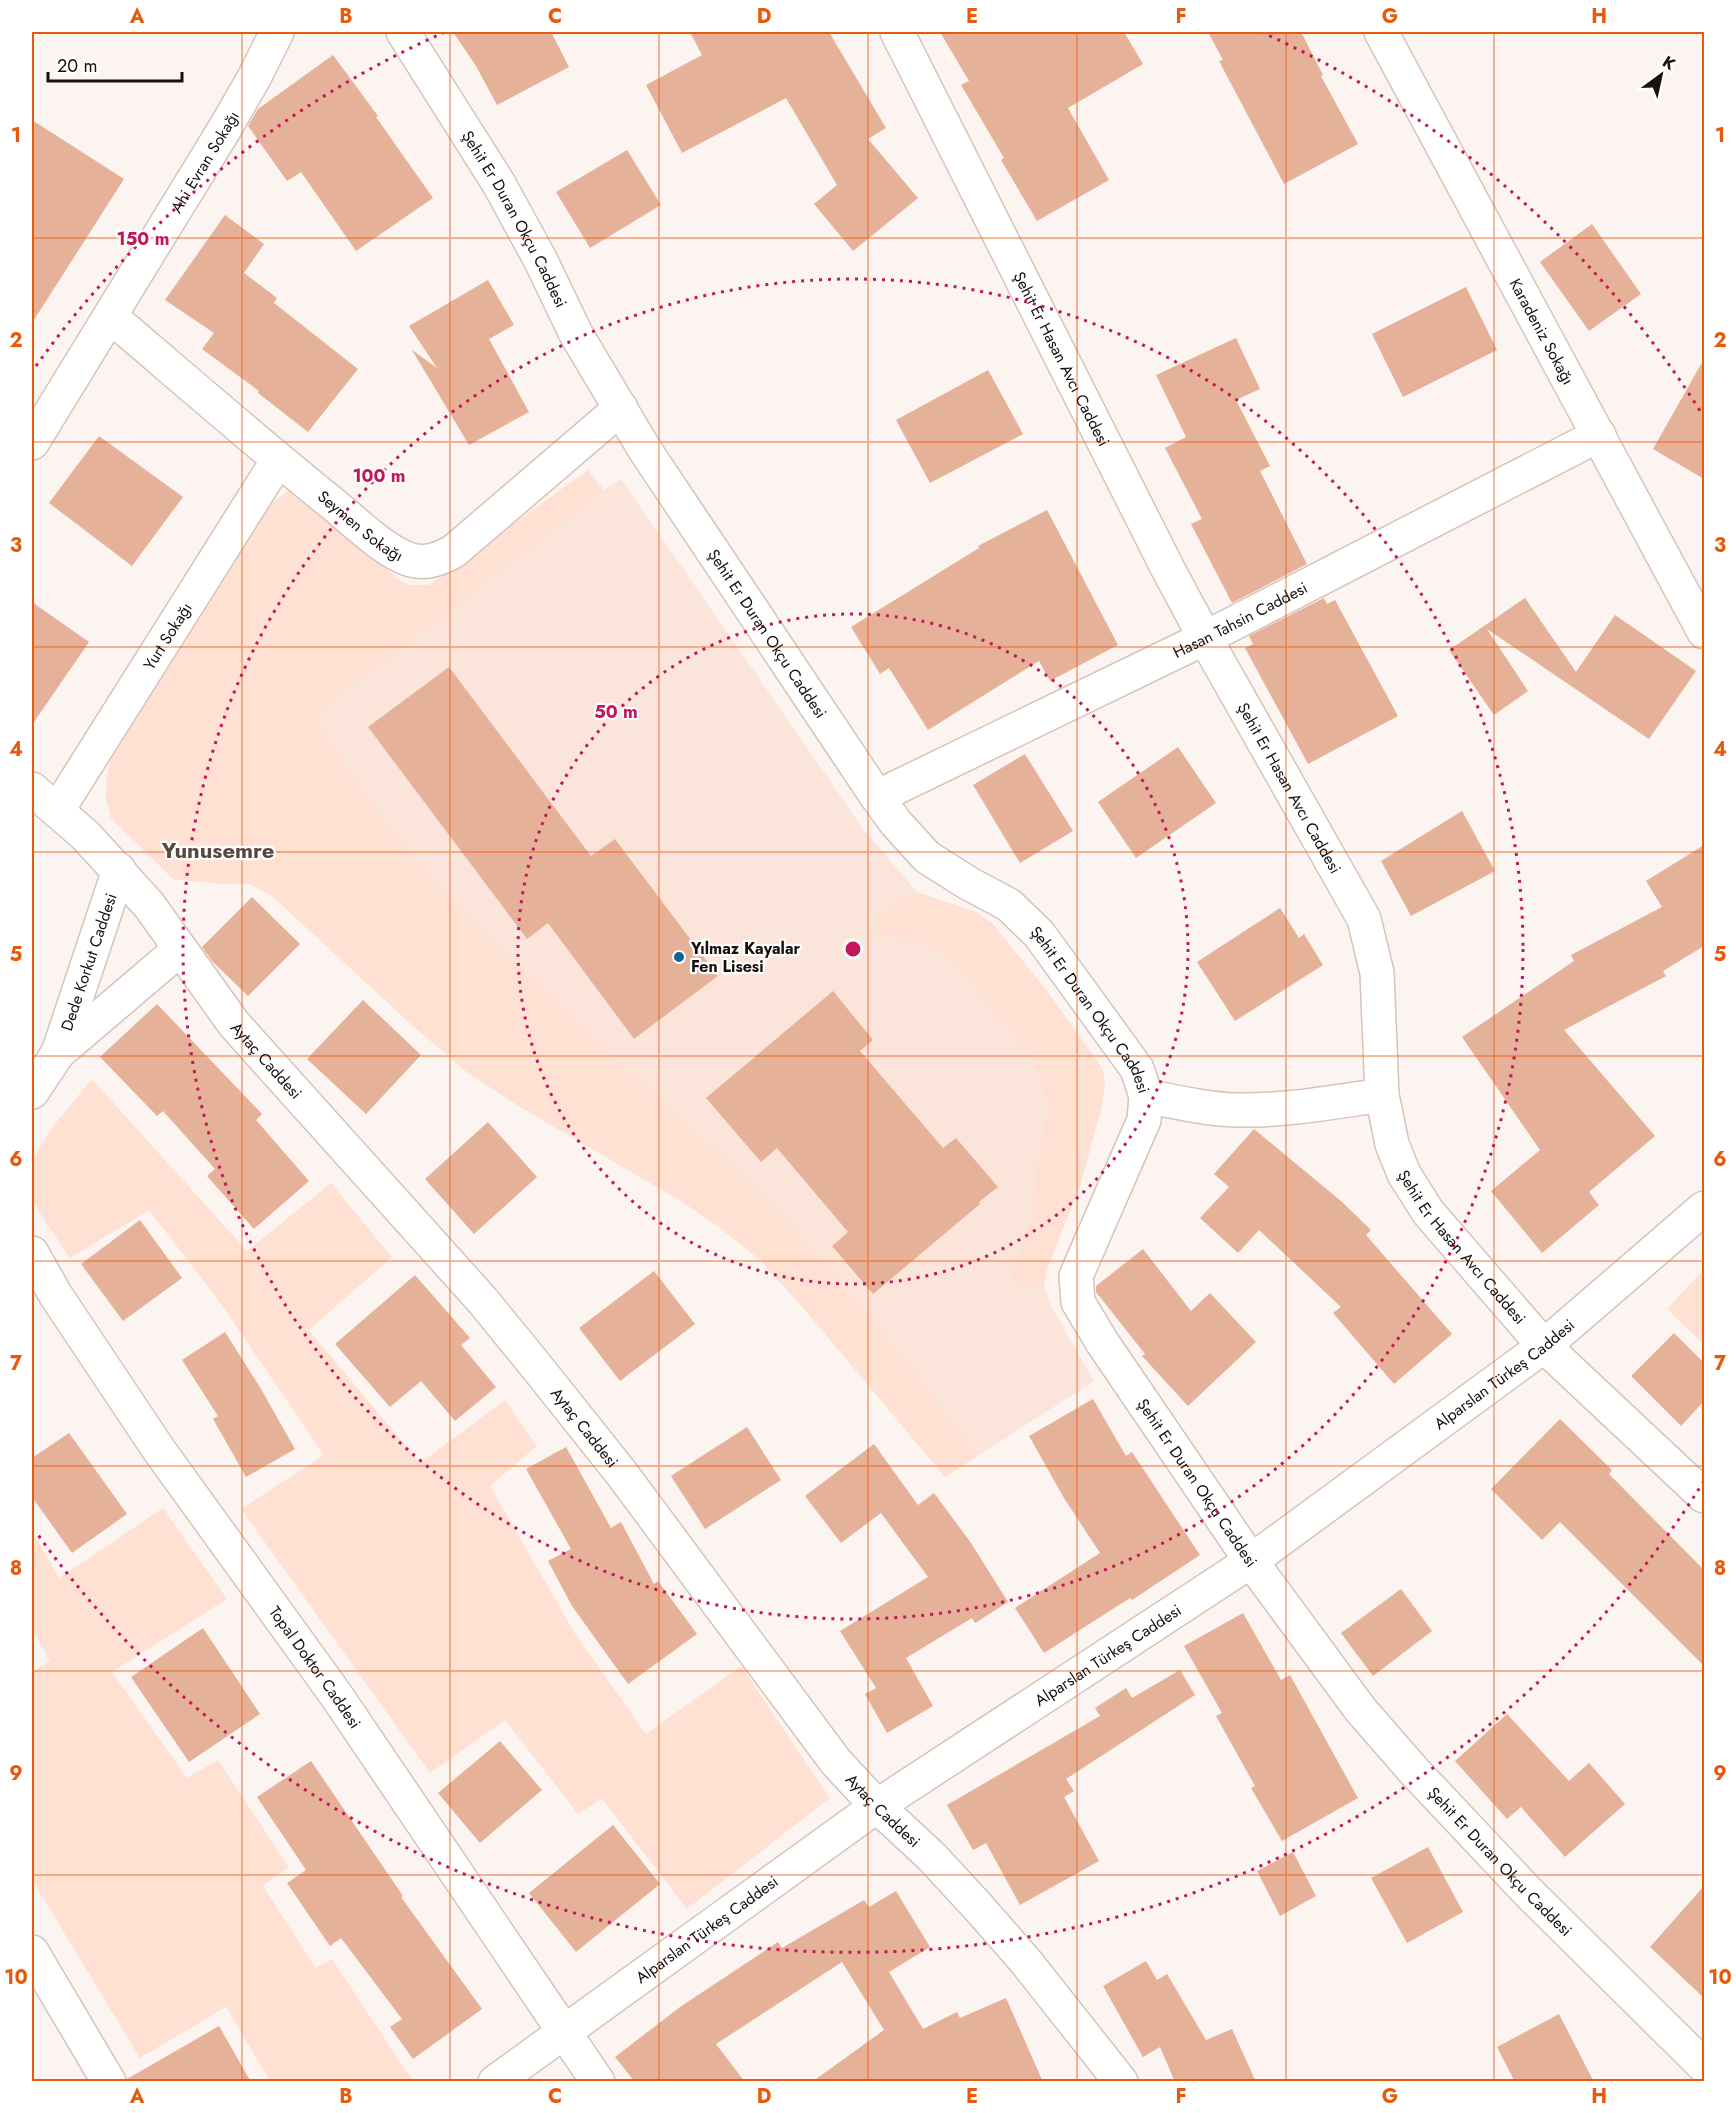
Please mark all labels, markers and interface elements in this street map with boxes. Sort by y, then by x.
text: A [129,2,145,31]
text: B [339,2,353,31]
text: C [548,2,562,31]
text: D [757,2,771,31]
text: E [966,2,978,31]
text: F [1175,2,1187,31]
text: G [1382,2,1398,31]
text: H [1591,2,1607,31]
scale bar [48,45,182,83]
north arrow [1631,45,1691,105]
text: K [1658,50,1681,76]
text: 20 m [57,53,97,79]
street label: Ahi Evran Sokağı [164,106,244,217]
text: 1 [11,121,21,150]
text: 1 [1715,121,1725,150]
street label: Şehit Er Duran Okçu Caddesi [456,126,573,311]
text: 150 m [117,226,169,252]
street label: Şehit Er Hasan Avcı Caddesi [1008,267,1116,450]
street label: Karadeniz Sokağı [1504,274,1580,389]
text: 2 [9,326,23,355]
text: 2 [1713,326,1727,355]
text: 100 m [352,463,406,489]
street label: Seymen Sokağı [313,485,407,567]
text: 3 [10,531,22,560]
text: 3 [1714,531,1726,560]
street label: Şehit Er Duran Okçu Caddesi [703,544,833,723]
street label: Hasan Tahsin Caddesi [1169,576,1311,663]
street label: Yurt Sokağı [137,598,197,674]
street label: Şehit Er Hasan Avcı Caddesi [1232,698,1347,877]
text: 50 m [594,699,638,725]
text: 4 [9,735,23,764]
text: 4 [1713,735,1727,764]
district label: Yunusemre [161,834,274,866]
street label: Dede Korkut Caddesi [55,890,122,1034]
street label: Şehit Er Duran Okçu Caddesi [1026,921,1156,1096]
place label: Yılmaz Kayalar Fen Lisesi [690,937,801,978]
centre of rings [843,939,863,959]
text: 5 [10,940,23,969]
text: 5 [1714,940,1727,969]
marker: Yılmaz Kayalar Fen Lisesi [672,950,686,964]
street label: Aytaç Caddesi [226,1017,307,1104]
text: 6 [9,1145,23,1174]
text: 6 [1713,1145,1727,1174]
street label: Şehit Er Hasan Avcı Caddesi [1393,1165,1532,1329]
street label: Alparslan Türkeş Caddesi [1429,1313,1579,1435]
text: 7 [10,1349,23,1378]
text: 7 [1714,1349,1727,1378]
street label: Aytaç Caddesi [546,1382,624,1472]
street label: Şehit Er Duran Okçu Caddesi [1132,1394,1263,1572]
text: 8 [10,1554,22,1583]
text: 8 [1714,1554,1726,1583]
street label: Alparslan Türkeş Caddesi [1030,1598,1186,1711]
street label: Topal Doktor Caddesi [264,1601,367,1733]
text: 9 [9,1759,23,1788]
text: 9 [1713,1759,1727,1788]
street label: Aytaç Caddesi [841,1768,926,1852]
street label: Şehit Er Duran Okçu Caddesi [1423,1782,1578,1941]
street label: Alparslan Türkeş Caddesi [630,1870,783,1989]
text: 10 [4,1963,28,1992]
text: 10 [1708,1963,1732,1992]
text: A [129,2082,145,2111]
text: B [339,2082,353,2111]
text: C [548,2082,562,2111]
text: D [757,2082,771,2111]
text: E [966,2082,978,2111]
text: F [1175,2082,1187,2111]
text: G [1382,2082,1398,2111]
text: H [1591,2082,1607,2111]

